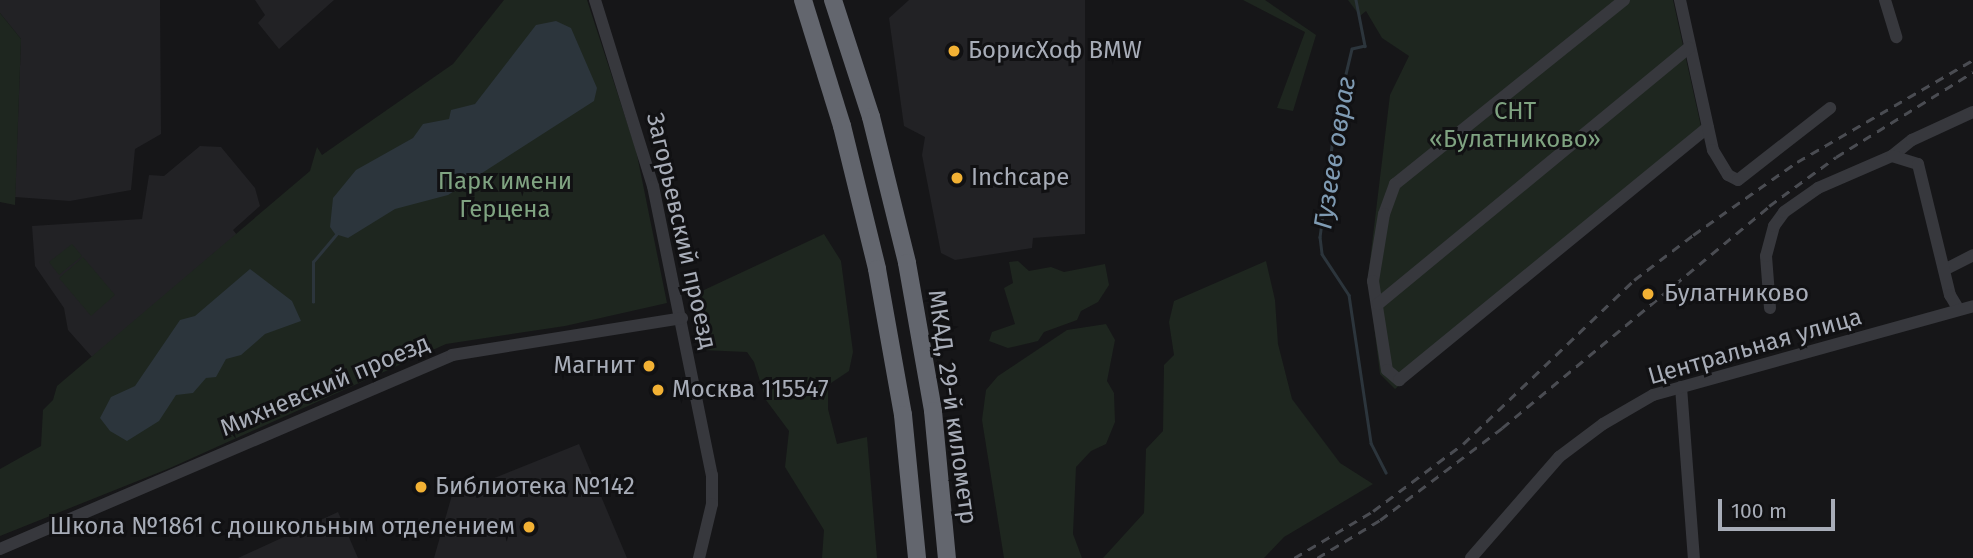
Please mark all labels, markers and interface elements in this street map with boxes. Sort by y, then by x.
place label: БорисХоф BMW [968,37,1142,65]
marker: БорисХоф BMW [946,43,962,59]
water label: Гузеев овраг [1308,74,1362,232]
park label: СНТ «Булатниково» [1429,98,1601,154]
street label: Загорьевский проезд [640,110,722,352]
place label: Inchcape [971,164,1069,192]
park label: Парк имени Герцена [438,168,572,224]
marker: Inchcape [949,170,965,186]
place label: Булатниково [1664,280,1809,308]
marker: Булатниково [1638,284,1658,304]
street label: МКАД, 29-й километр [921,288,983,526]
street label: Центральная улица [1645,303,1865,391]
street label: Михневский проезд [216,329,434,443]
place label: Магнит [554,352,635,380]
marker: Магнит [641,358,657,374]
place label: Москва 115547 [672,376,829,404]
marker: Москва 115547 [650,382,666,398]
place label: Библиотека №142 [435,473,635,501]
marker: Библиотека №142 [413,479,429,495]
scale bar [1721,484,1838,528]
text: 100 m [1731,498,1787,524]
place label: Школа №1861 с дошкольным отделением [50,513,515,541]
marker: Школа №1861 с дошкольным отделением [521,519,537,535]

